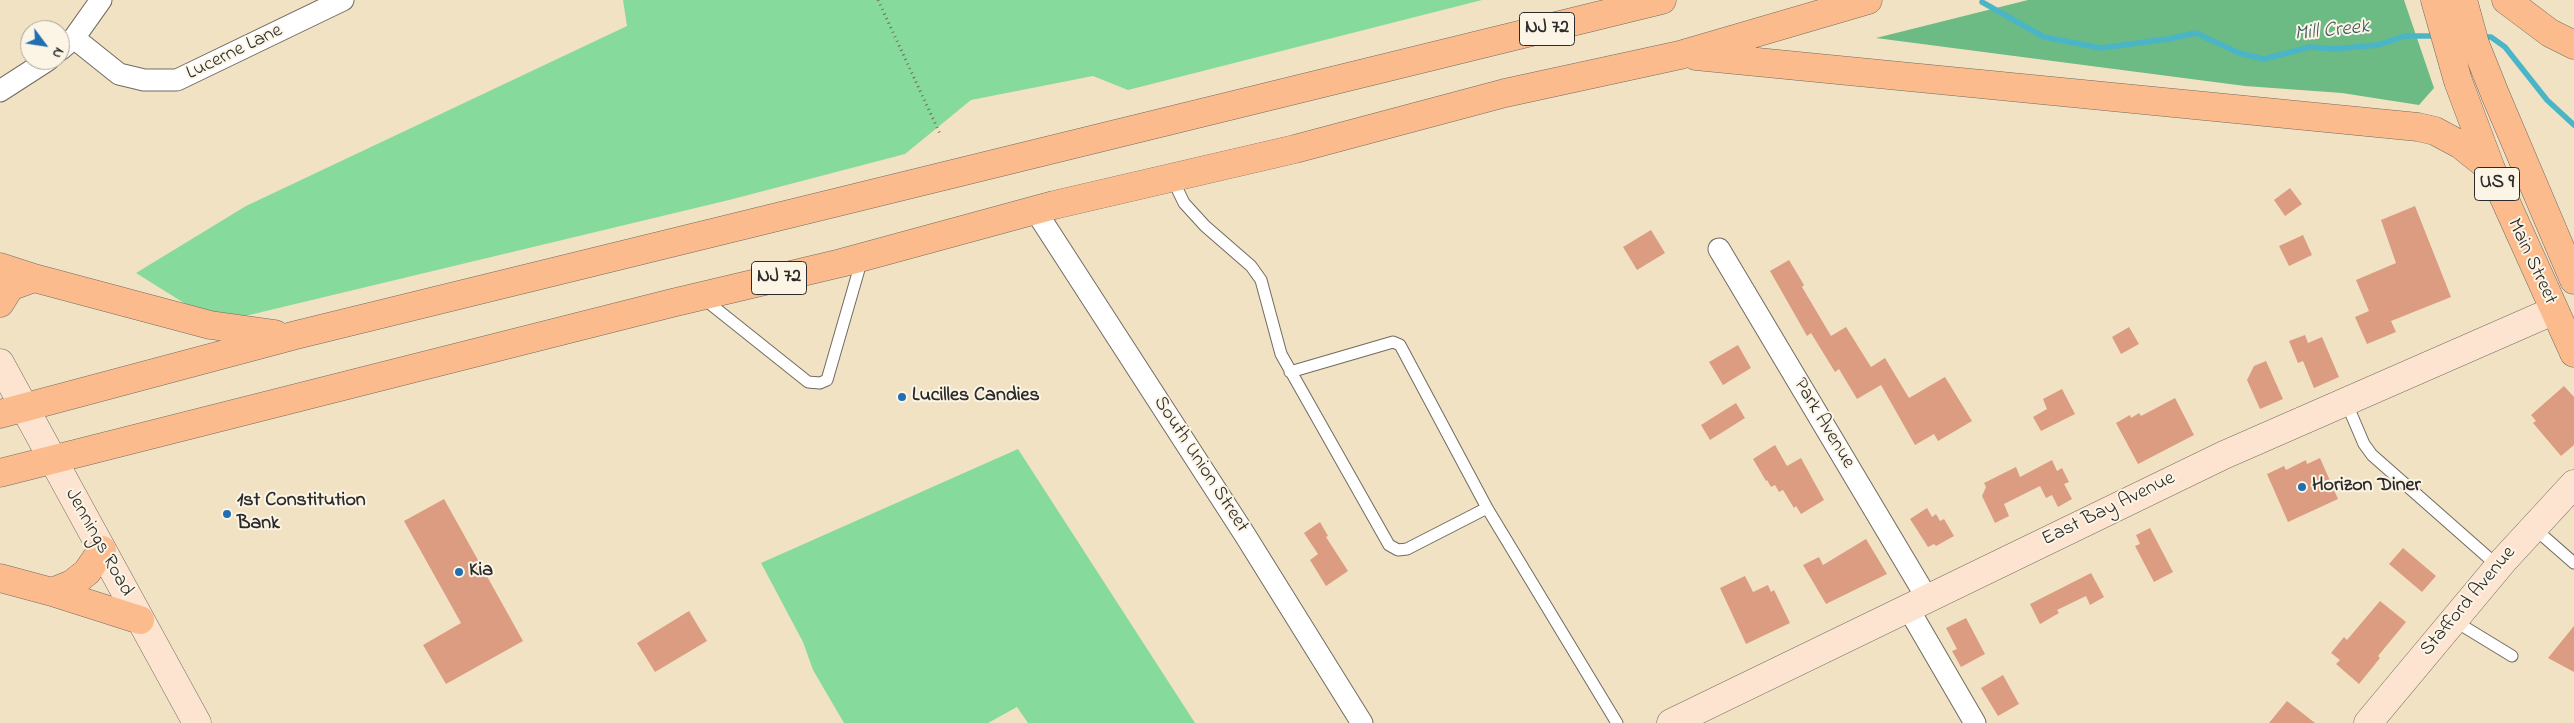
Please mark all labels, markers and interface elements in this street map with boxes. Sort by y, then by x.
road number: NJ 72 [1520,12,1574,46]
water label: Mill Creek [2293,16,2371,48]
street label: Lucerne Lane [183,19,287,87]
north arrow [20,20,70,70]
text: N [46,43,69,62]
road number: US 9 [2474,168,2520,200]
street label: Main Street [2501,215,2561,309]
road number: NJ 72 [752,262,806,294]
street label: Park Avenue [1787,375,1859,473]
place label: Lucilles Candies [912,385,1040,409]
marker: Lucilles Candies [896,391,908,403]
street label: South Union Street [1147,392,1253,538]
street label: East Bay Avenue [2039,467,2179,553]
place label: Horizon Diner [2312,475,2421,499]
marker: Horizon Diner [2296,481,2308,493]
street label: Jennings Road [59,485,137,601]
place label: 1st Constitution Bank [237,490,366,537]
marker: 1st Constitution Bank [221,508,233,520]
street label: Stafford Avenue [2416,542,2522,662]
place label: Kia [469,560,493,584]
marker: Kia [453,566,465,578]

